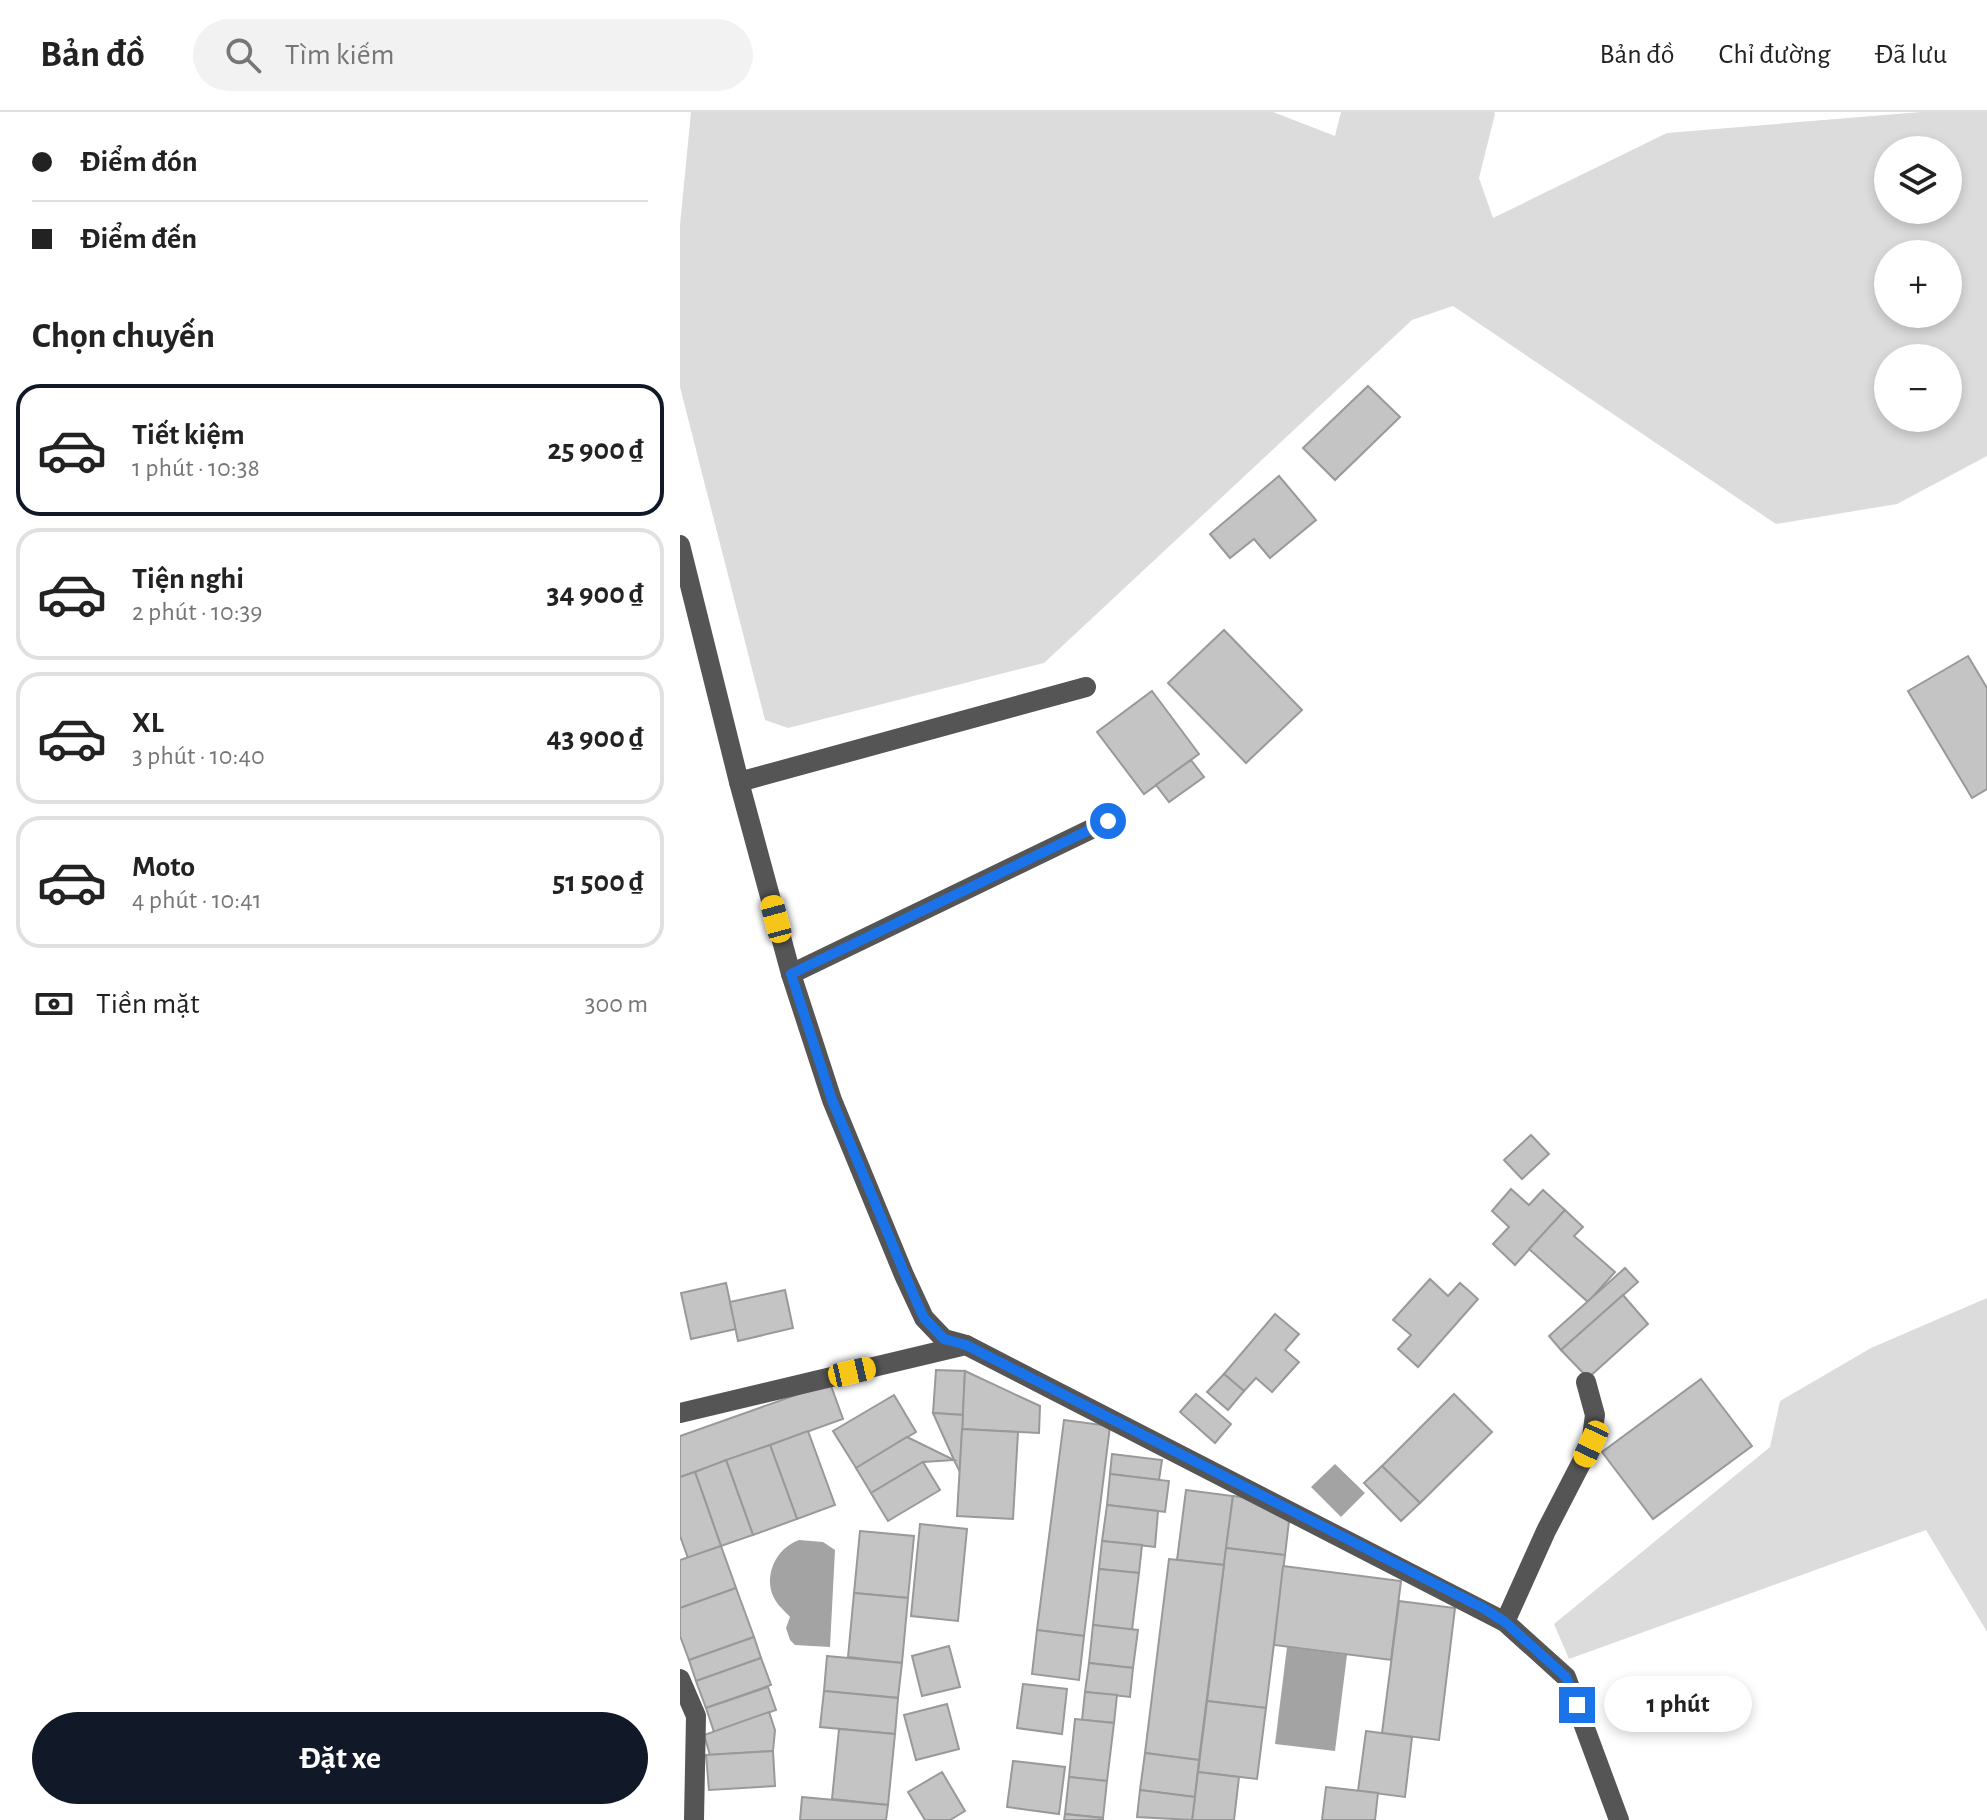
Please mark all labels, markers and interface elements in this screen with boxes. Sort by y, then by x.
search box [193,19,753,91]
icon: search [221,33,265,77]
text: Bản đồ [40,36,145,74]
text: Tìm kiếm [285,40,395,70]
text: Bản đồ [1600,41,1675,69]
text: Chỉ đường [1719,41,1831,69]
text: Đã lưu [1875,41,1947,69]
map controls [1874,136,1962,432]
button: layers [1874,136,1962,224]
text: Điểm đón [80,147,198,177]
text: Điểm đến [80,224,197,254]
button: + [1874,240,1962,328]
text: Chọn chuyến [32,318,215,354]
button: − [1874,344,1962,432]
icon: car [36,414,108,486]
text: Tiết kiệm [132,420,245,450]
text: 25 900 ₫ [547,435,644,465]
text: 1 phút · 10:38 [132,455,260,481]
icon: car [36,558,108,630]
text: Tiện nghi [132,564,244,594]
text: 34 900 ₫ [547,579,644,609]
text: 2 phút · 10:39 [132,599,263,625]
icon: car [36,702,108,774]
text: XL [132,708,164,738]
text: 43 900 ₫ [547,723,644,753]
text: 3 phút · 10:40 [132,743,265,769]
route start [1090,803,1126,839]
icon: car [36,846,108,918]
text: Moto [132,852,195,882]
text: 51 500 ₫ [552,867,644,897]
text: 4 phút · 10:41 [132,887,262,913]
car [758,893,794,945]
icon: cash [32,982,76,1026]
text: Tiền mặt [96,989,200,1019]
text: 300 m [585,991,648,1017]
car [826,1355,878,1389]
car [1570,1417,1612,1471]
callout: 1 phút [1605,1677,1753,1733]
route end [1559,1687,1595,1723]
text: 1 phút [1647,1691,1709,1717]
button: Đặt xe [32,1712,648,1804]

